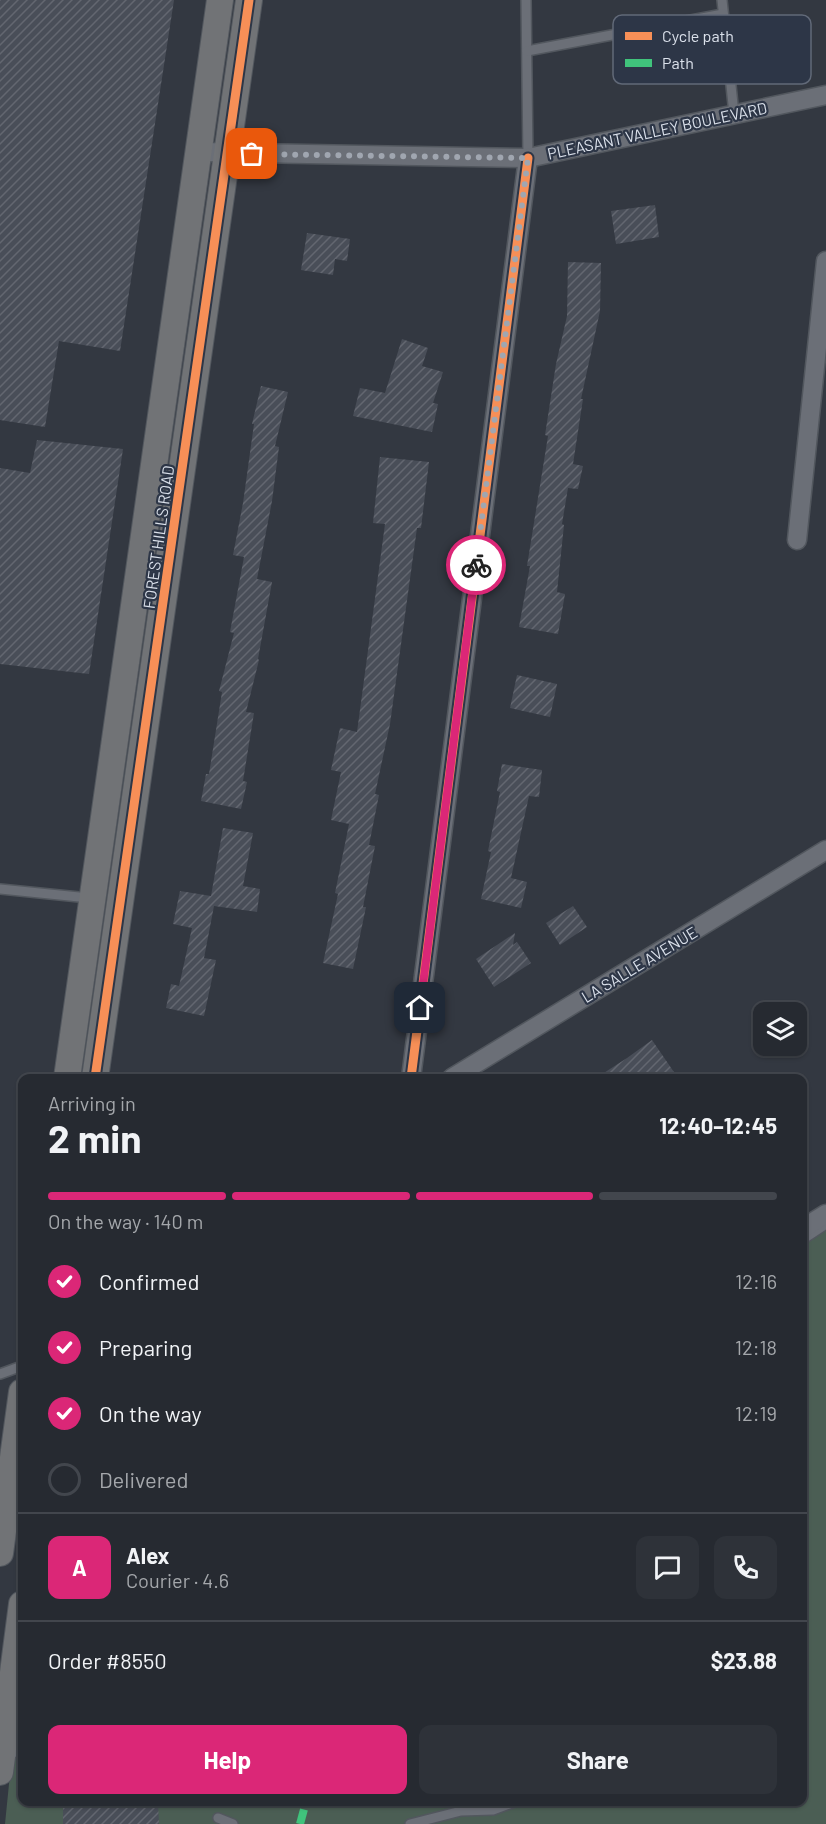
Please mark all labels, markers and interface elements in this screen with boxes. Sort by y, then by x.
legend [613,15,811,84]
text: Cycle path [662,26,734,45]
text: Path [662,53,694,72]
street label: PLEASANT VALLEY BOULEVARD [545,97,769,163]
pin [226,128,277,179]
icon: bag [235,137,268,170]
street label: FOREST HILLS ROAD [139,464,177,610]
courier [446,535,506,595]
icon: bike [460,549,493,582]
street label: LA SALLE AVENUE [578,922,700,1006]
pin [394,982,445,1033]
icon: home [403,991,436,1024]
map controls [753,1002,807,1056]
button: layers [753,1002,807,1056]
text: Arriving in [48,1091,136,1115]
text: 12:40–12:45 [659,1112,777,1138]
text: 2 min [48,1114,141,1161]
text: On the way · 140 m [48,1209,203,1233]
icon: check [48,1265,81,1298]
text: Confirmed [99,1268,199,1294]
text: 12:16 [735,1269,777,1293]
icon: check [48,1331,81,1364]
text: Preparing [99,1334,192,1360]
text: 12:18 [735,1335,777,1359]
icon: check [48,1397,81,1430]
text: On the way [99,1400,202,1426]
text: 12:19 [735,1401,777,1425]
text: Delivered [99,1466,188,1492]
button: chat [636,1536,699,1599]
button: phone [714,1536,777,1599]
text: Alex [126,1542,169,1568]
text: A [72,1554,87,1580]
text: Courier · 4.6 [126,1568,229,1592]
text: Order #8550 [48,1647,167,1673]
text: $23.88 [711,1647,777,1673]
button: Help [48,1725,407,1794]
button: Share [419,1725,777,1794]

